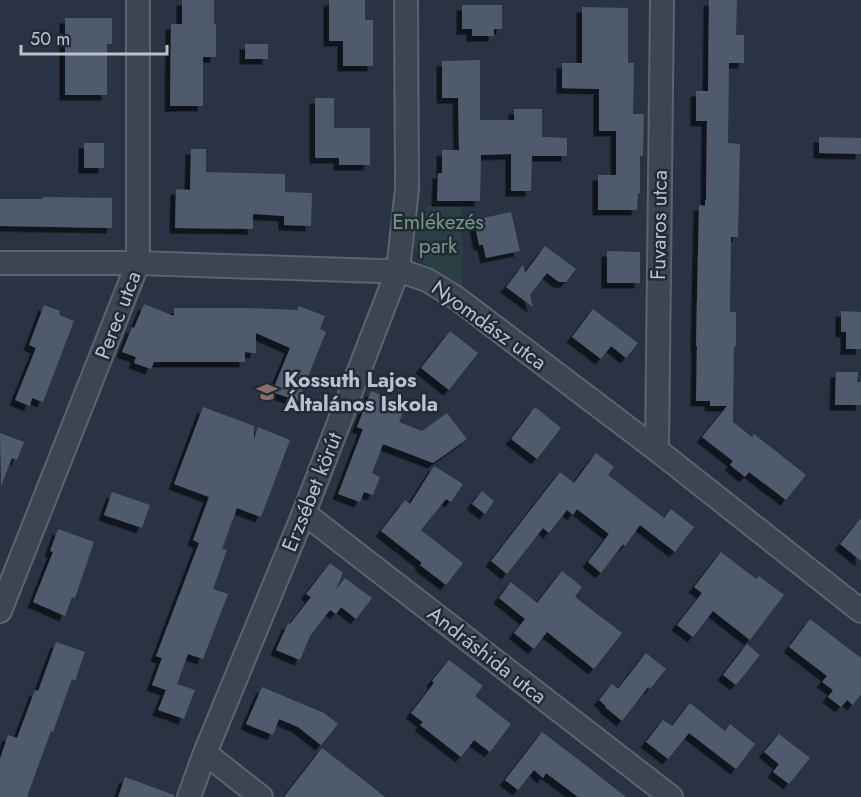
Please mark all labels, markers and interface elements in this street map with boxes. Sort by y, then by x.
scale bar [21,18,166,56]
text: 50 m [30,26,70,52]
street label: Fuvaros utca [643,170,675,280]
park label: Emlékezés park [392,207,484,261]
street label: Perec utca [88,267,148,363]
street label: Nyomdász utca [425,273,553,377]
place label: Kossuth Lajos Általános Iskola [283,365,438,419]
school or university icon: Kossuth Lajos Általános Iskola [255,380,279,404]
street label: Erzsébet körút [274,428,350,556]
street label: Andráshida utca [421,599,553,711]

